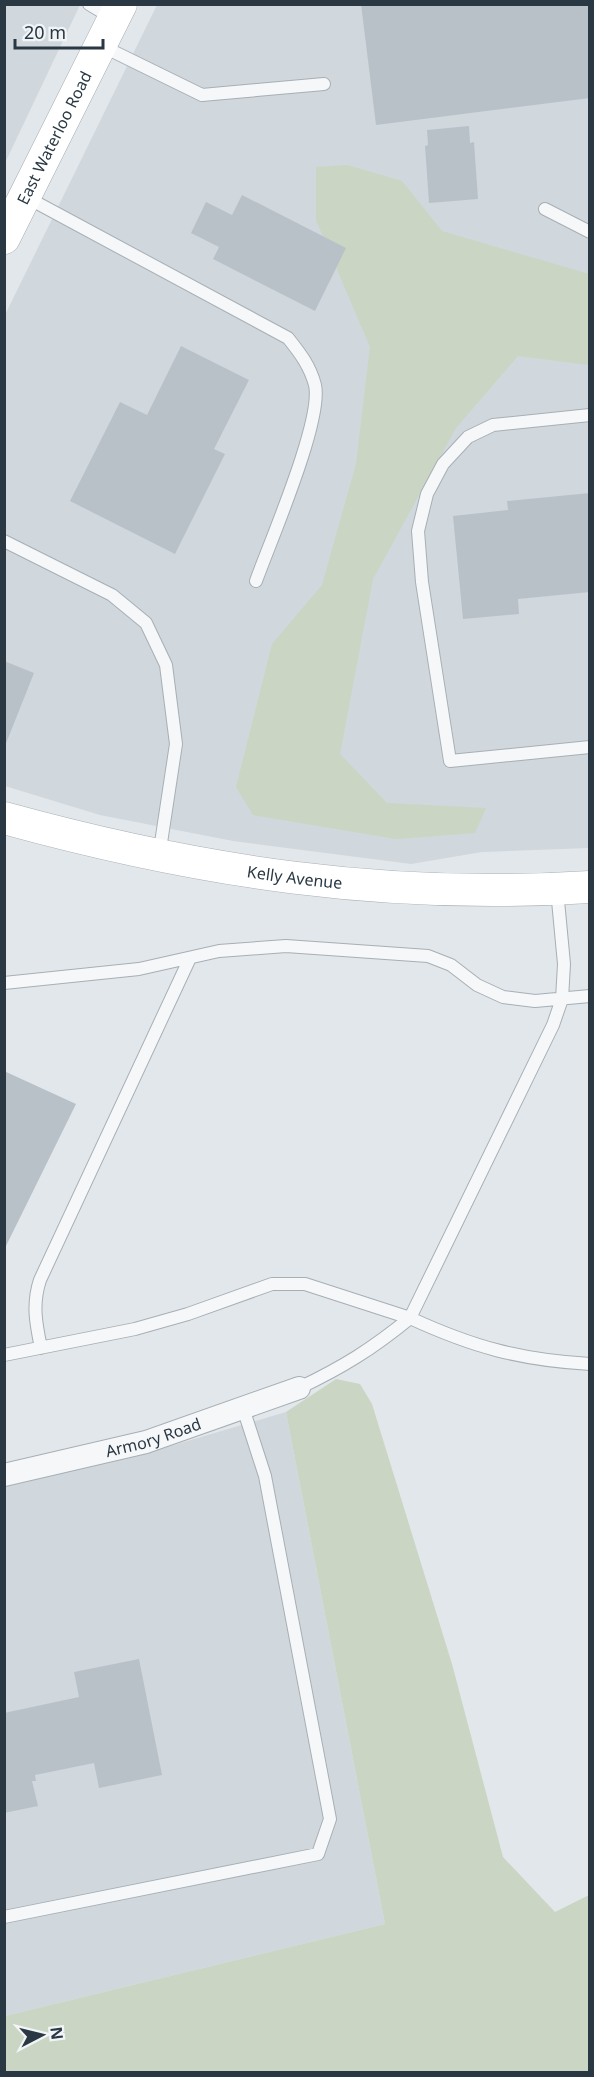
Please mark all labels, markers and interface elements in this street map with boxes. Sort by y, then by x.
scale bar [15,12,104,50]
text: 20 m [24,20,66,44]
street label: East Waterloo Road [11,67,97,208]
street label: Kelly Avenue [246,860,343,894]
street label: Armory Road [103,1412,204,1462]
north arrow [12,2005,72,2065]
text: N [45,2025,69,2041]

